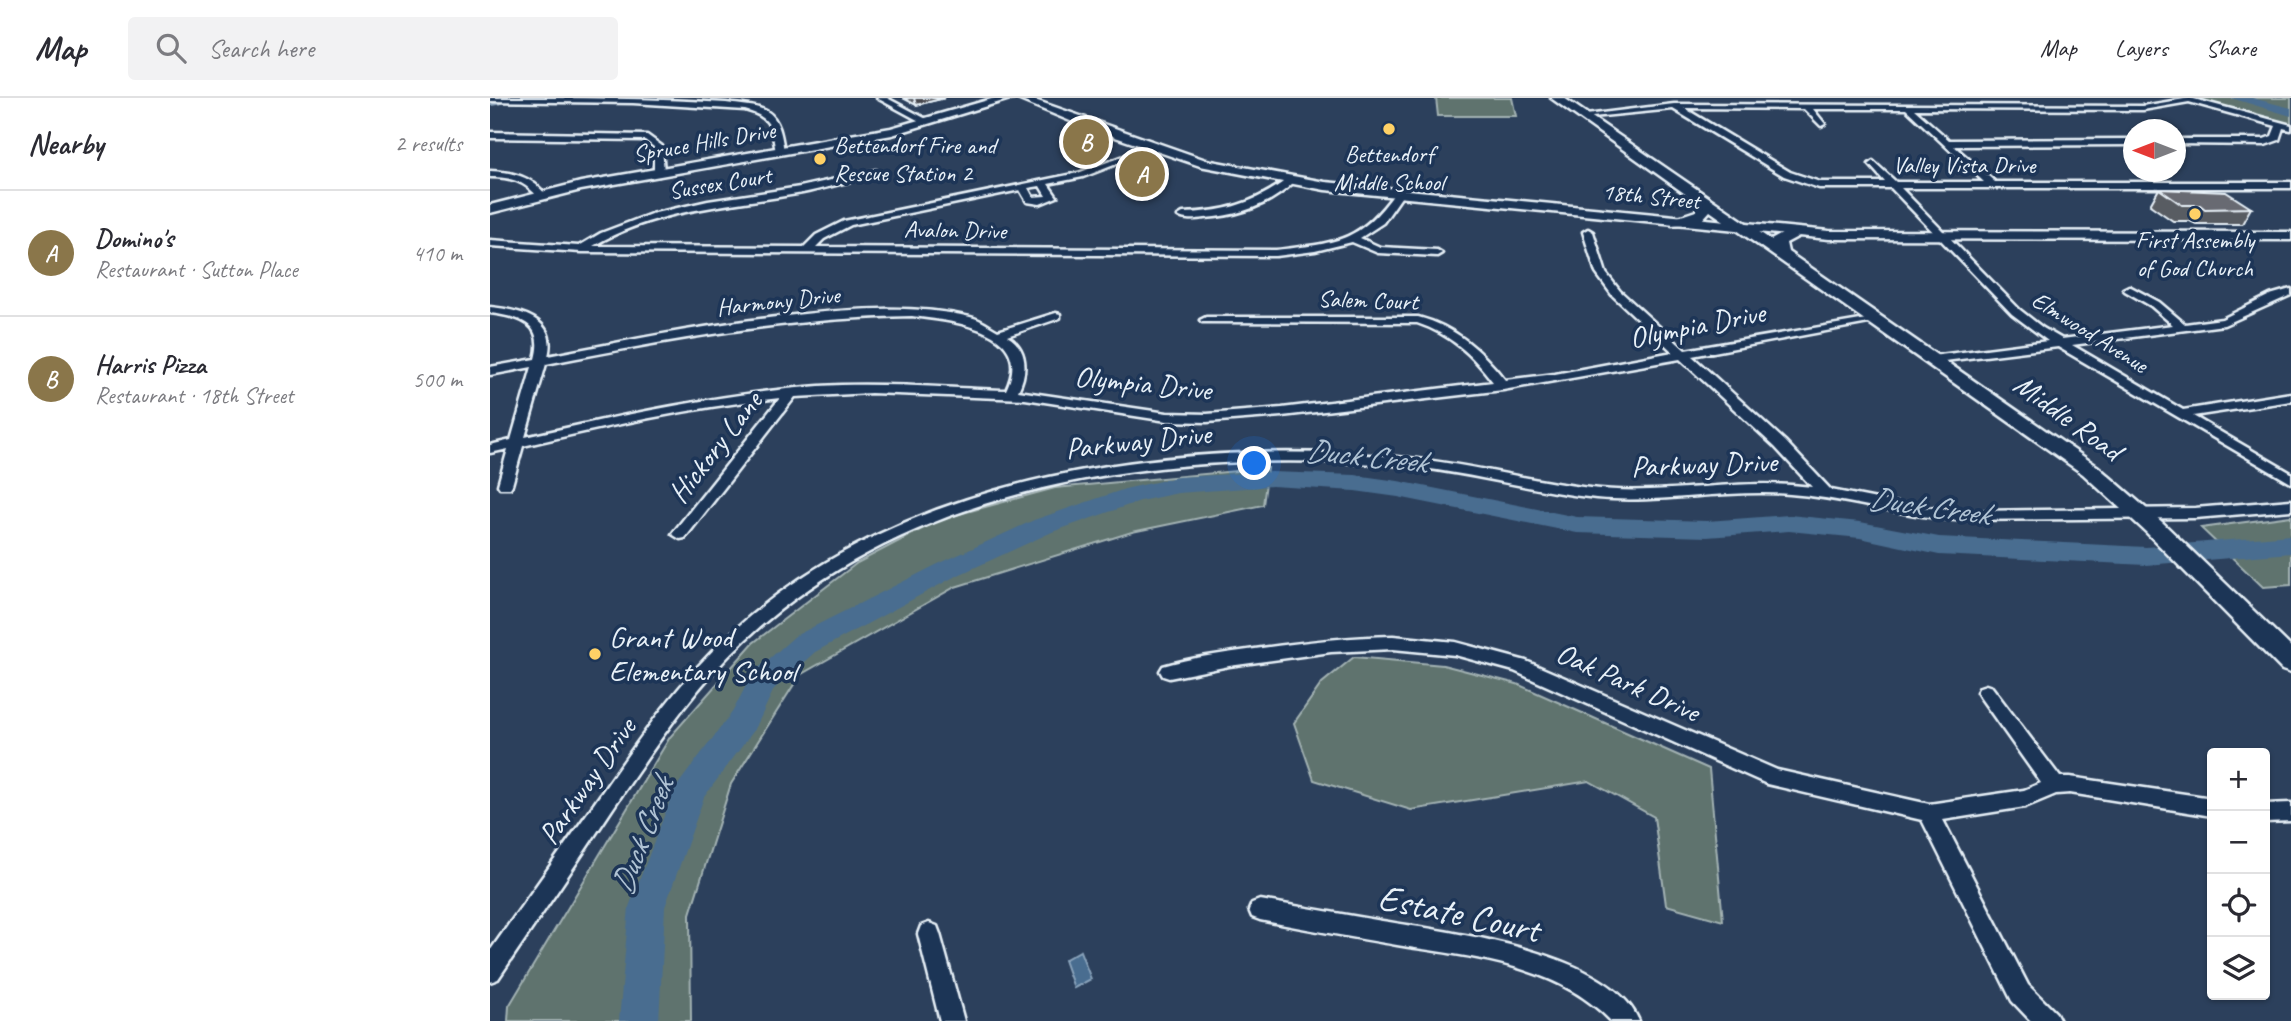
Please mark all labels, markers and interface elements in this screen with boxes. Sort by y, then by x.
search box [128,17,618,80]
text: Map [35,27,86,69]
icon: search [152,29,190,67]
text: Search here [208,32,314,65]
text: Map [2040,33,2077,63]
text: Layers [2115,33,2168,63]
text: Share [2206,33,2256,63]
street label: Spruce Hills Drive [631,114,780,169]
pin: B [1063,116,1109,168]
north arrow [2123,119,2186,182]
marker: Bettendorf Middle School [1381,121,1397,137]
text: Nearby [28,125,104,163]
text: 2 results [395,129,462,158]
place label: Bettendorf Fire and Rescue Station 2 [834,130,1000,188]
place label: Bettendorf Middle School [1334,139,1448,197]
pin: A [1119,148,1165,200]
street label: Valley Vista Drive [1893,150,2037,180]
marker: Bettendorf Fire and Rescue Station 2 [812,151,828,167]
street label: Sussex Court [667,160,776,206]
street label: 18th Street [1601,176,1703,216]
marker: First Assembly of God Church [2187,206,2203,222]
street label: Avalon Drive [904,214,1009,246]
text: Domino's [95,222,173,255]
place label: First Assembly of God Church [2136,225,2256,283]
text: A [45,239,57,268]
text: 410 m [413,239,462,268]
text: Restaurant · Sutton Place [95,255,298,284]
street label: Harmony Drive [715,279,843,322]
street label: Salem Court [1318,283,1420,317]
street label: Elmwood Avenue [2026,284,2155,381]
street label: Olympia Drive [1626,293,1770,357]
text: Harris Pizza [95,348,206,381]
street label: Olympia Drive [1073,357,1215,409]
text: B [45,365,57,394]
text: 500 m [413,365,462,394]
street label: Middle Road [2006,365,2133,471]
text: Restaurant · 18th Street [95,381,293,410]
street label: Hickory Lane [660,382,772,511]
street label: Parkway Drive [1063,414,1215,468]
water label: Duck Creek [1304,429,1433,483]
street label: Parkway Drive [1630,442,1780,486]
your location [1237,446,1271,480]
water label: Duck Creek [1866,477,1997,535]
place label: Grant Wood Elementary School [609,618,801,690]
street label: Oak Park Drive [1550,634,1708,731]
marker: Grant Wood Elementary School [587,646,603,662]
street label: Parkway Drive [530,708,646,852]
map controls [2207,748,2270,1000]
button: + [2207,748,2270,811]
water label: Duck Creek [601,767,685,900]
button: − [2207,811,2270,874]
street label: Estate Court [1374,873,1548,954]
button: locate [2207,874,2270,937]
button: layers [2207,937,2270,1000]

